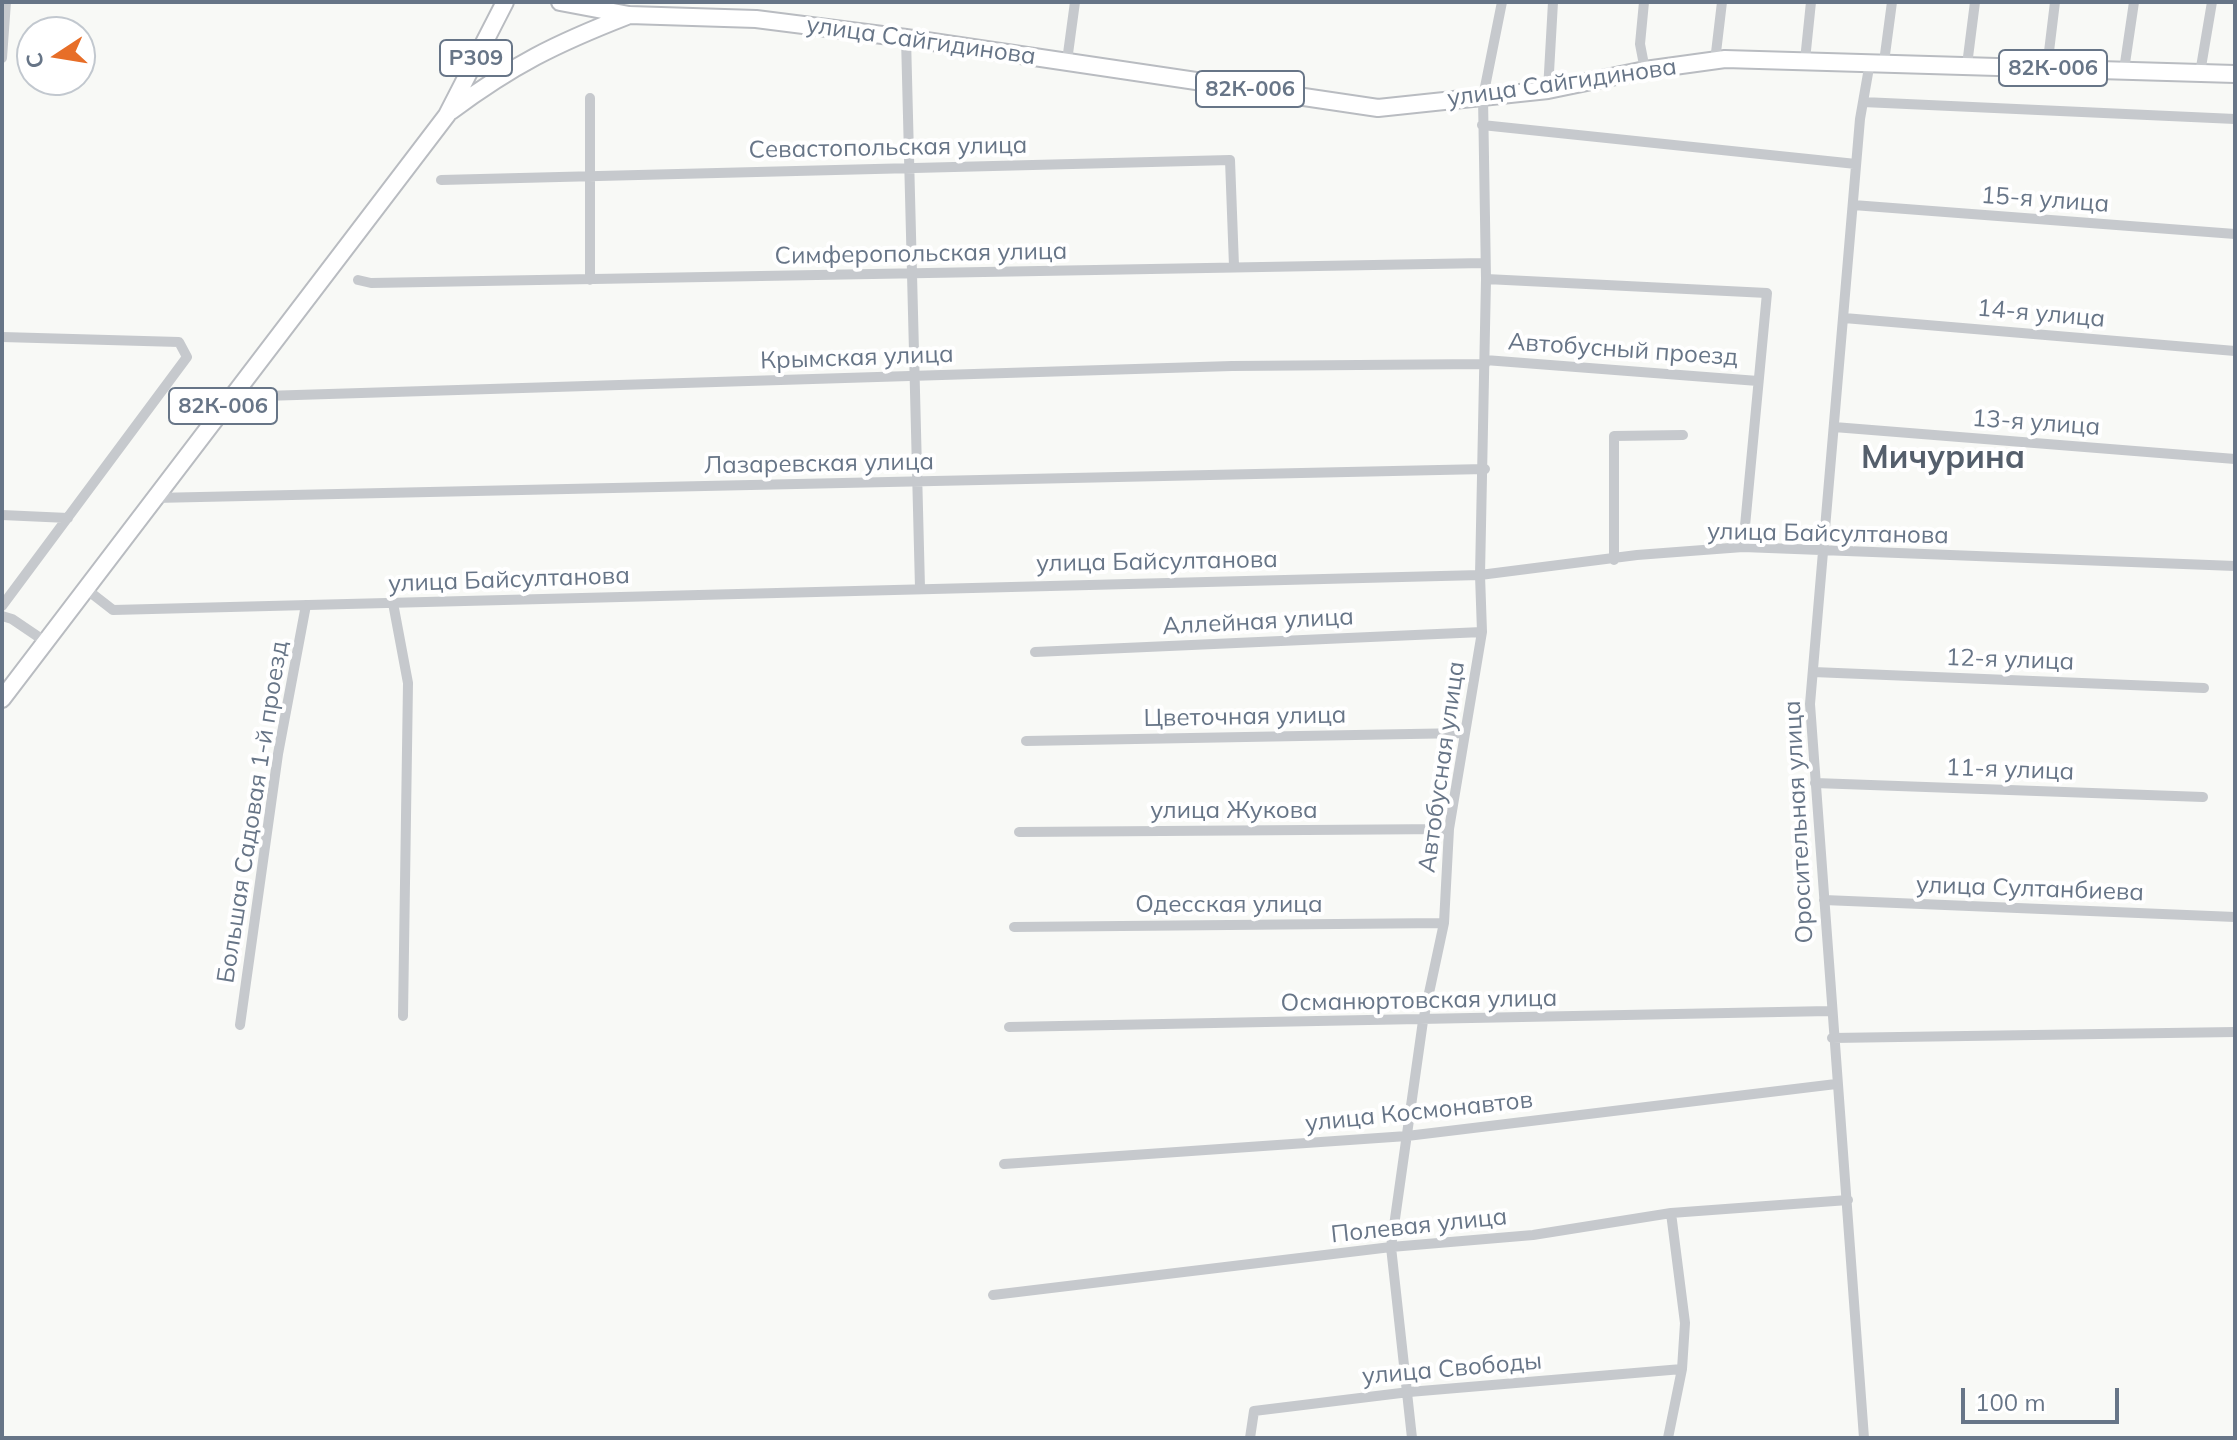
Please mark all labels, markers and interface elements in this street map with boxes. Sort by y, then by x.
street label: улица Сайгидинова [804,11,1038,71]
north arrow [16,16,96,96]
road number: Р309 [440,40,512,76]
text: С [19,50,50,71]
road number: 82К-006 [1999,50,2107,86]
street label: улица Сайгидинова [1445,53,1679,113]
road number: 82К-006 [1196,71,1304,107]
street label: Севастопольская улица [748,131,1028,165]
street label: 15-я улица [1980,181,2110,219]
street label: Симферопольская улица [774,237,1068,271]
street label: 14-я улица [1976,294,2106,334]
street label: Автобусный проезд [1507,328,1739,372]
street label: Крымская улица [760,340,954,376]
road number: 82К-006 [169,388,277,424]
street label: 13-я улица [1971,404,2101,442]
district label: Мичурина [1861,439,2025,477]
street label: Лазаревская улица [704,448,934,480]
street label: улица Байсултанова [1707,517,1949,551]
street label: улица Байсултанова [1036,545,1278,579]
street label: улица Байсултанова [388,561,630,599]
street label: Аллейная улица [1161,603,1355,641]
street label: Большая Садовая 1-й проезд [212,639,294,985]
street label: 12-я улица [1945,643,2075,677]
street label: Автобусная улица [1413,659,1471,875]
street label: Оросительная улица [1778,700,1820,944]
street label: Цветочная улица [1143,701,1347,733]
street label: 11-я улица [1945,753,2075,787]
street label: улица Жукова [1150,797,1318,825]
street label: улица Султанбиева [1916,871,2144,907]
street label: Одесская улица [1135,891,1323,919]
street label: Османюртовская улица [1280,984,1558,1018]
street label: улица Космонавтов [1304,1086,1534,1138]
street label: Полевая улица [1330,1202,1508,1250]
street label: улица Свободы [1361,1347,1543,1391]
scale bar [1965,1372,2123,1422]
text: 100 m [1975,1387,2046,1417]

